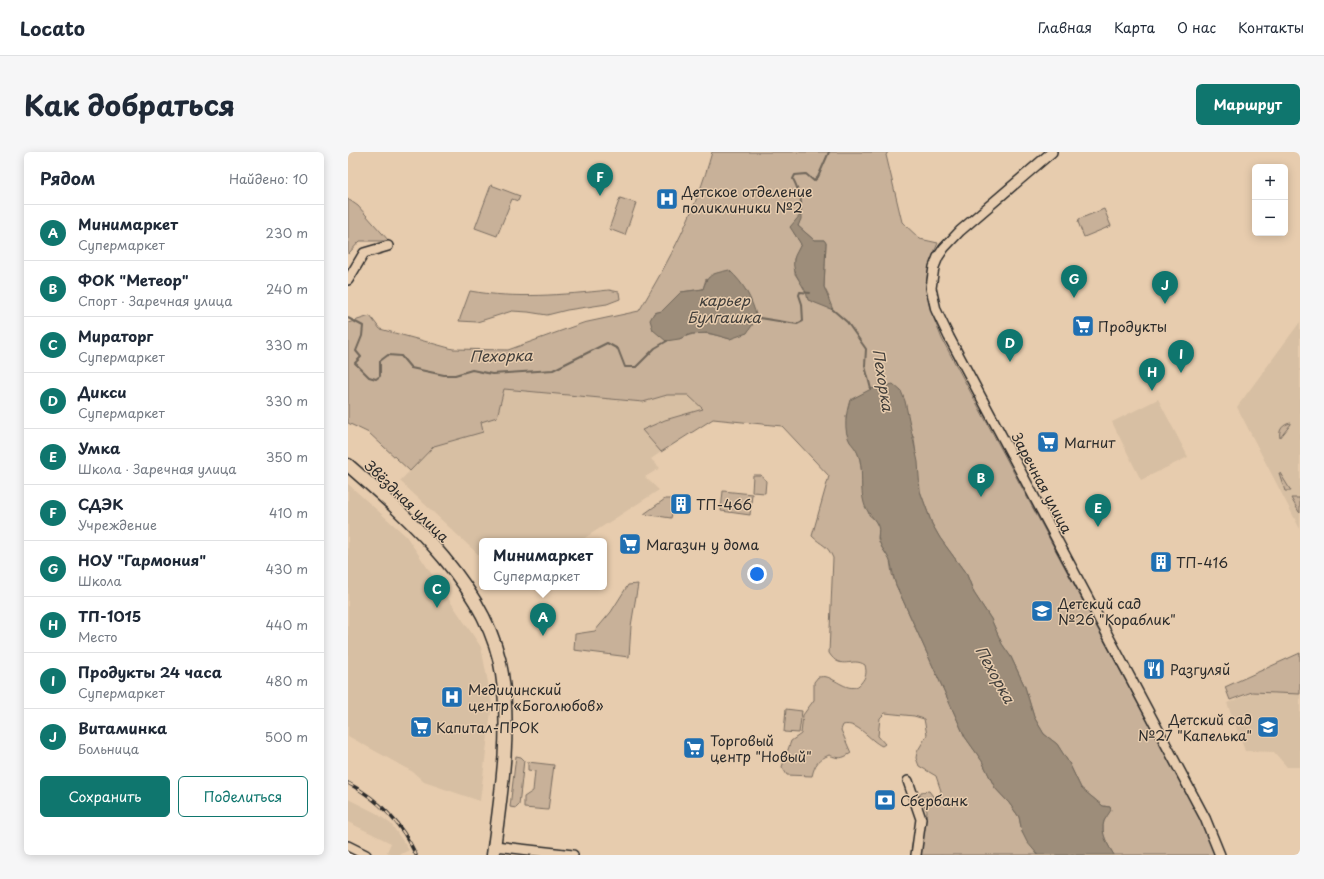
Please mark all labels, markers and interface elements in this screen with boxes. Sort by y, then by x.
text: Locato [20,14,85,42]
text: Главная [1038,17,1092,38]
text: Карта [1114,17,1155,38]
text: О нас [1177,17,1216,38]
text: Контакты [1238,17,1304,38]
text: Как добраться [24,83,235,126]
button: Маршрут [1196,84,1300,125]
pin: F [587,163,613,196]
map controls [1252,164,1288,236]
button: + [1252,164,1288,200]
text: Рядом [40,165,95,191]
text: Найдено: 10 [229,169,308,188]
place label: Детское отделение поликлиники №2 [681,181,812,218]
hospital icon: Детское отделение поликлиники №2 [654,186,680,212]
button: − [1252,200,1288,236]
text: Минимаркет [78,212,178,235]
text: A [48,223,58,242]
text: 230 m [266,223,308,242]
text: Супермаркет [78,235,165,254]
pin: G [1061,265,1087,298]
text: ФОК "Метеор" [78,268,189,291]
pin: J [1152,271,1178,304]
text: B [49,279,57,298]
text: 240 m [266,279,308,298]
water label: карьер Булгашка [687,288,761,328]
text: Спорт · Заречная улица [78,291,232,310]
supermarket icon: Продукты [1070,313,1096,339]
place label: Продукты [1098,316,1167,337]
text: Мираторг [78,324,153,347]
pin: D [997,329,1023,362]
text: C [48,335,58,354]
text: 330 m [265,335,308,354]
pin: I [1168,340,1194,373]
water label: Пехорка [469,343,533,367]
text: Супермаркет [78,347,165,366]
water label: Пехорка [868,347,900,414]
pin: H [1139,358,1165,391]
text: Дикси [78,380,127,403]
text: D [48,391,58,410]
text: 330 m [265,391,308,410]
text: Супермаркет [78,403,165,422]
street label: Заречная улица [1007,429,1078,537]
supermarket icon: Магнит [1035,429,1061,455]
place label: Магнит [1064,432,1116,453]
text: Умка [78,436,120,459]
text: E [49,447,57,466]
text: 350 m [266,447,308,466]
street label: Звёздная улица [360,455,454,547]
text: Школа · Заречная улица [78,459,237,478]
pin: B [968,464,994,497]
building icon: ТП-466 [668,491,694,517]
text: СДЭК [78,492,123,515]
place label: ТП-466 [696,494,752,515]
pin: E [1085,494,1111,527]
text: F [49,503,57,522]
text: 410 m [269,503,308,522]
text: Учреждение [78,515,157,534]
supermarket icon: Магазин у дома [617,531,643,557]
place label: Магазин у дома [646,534,760,555]
popup [479,538,607,590]
text: Минимаркет [493,543,593,566]
text: НОУ "Гармония" [78,548,206,571]
building icon: ТП-416 [1148,549,1174,575]
place label: ТП-416 [1176,552,1228,573]
text: G [48,559,58,578]
text: 430 m [266,559,308,578]
your location [747,564,767,584]
text: Супермаркет [493,566,580,585]
text: Школа [78,571,122,590]
pin: C [424,575,450,608]
place label: Детский сад №26 "Кораблик" [1057,593,1176,630]
school or university icon: Детский сад №26 "Кораблик" [1029,598,1055,624]
pin: A [530,603,556,636]
text: ТП-1015 [78,604,141,627]
text: H [48,615,58,634]
text: 440 m [265,615,308,634]
text: Место [78,627,118,646]
water label: Пехорка [971,641,1022,708]
restaurant icon: Разгуляй [1141,656,1167,682]
place label: Разгуляй [1170,659,1230,680]
text: Продукты 24 часа [78,660,222,683]
text: I [51,671,55,690]
text: 480 m [266,671,308,690]
place label: Медицинский центр «Боголюбов» [468,679,603,716]
text: Супермаркет [78,683,165,702]
hospital icon: Медицинский центр «Боголюбов» [439,684,465,710]
place label: Детский сад №27 "Капелька" [1138,709,1252,746]
supermarket icon: Капитал-ПРОК [408,714,434,740]
school or university icon: Детский сад №27 "Капелька" [1255,714,1281,740]
text: Витаминка [78,716,167,739]
place label: Капитал-ПРОК [436,717,539,738]
text: J [49,727,57,746]
text: 500 m [265,727,308,746]
place label: Торговый центр "Новый" [710,730,812,767]
supermarket icon: Торговый центр "Новый" [681,735,707,761]
text: Больница [78,739,139,758]
button: Сохранить [40,776,170,817]
button: Поделиться [178,776,308,817]
bank icon: Сбербанк [872,787,898,813]
place label: Сбербанк [900,790,968,811]

